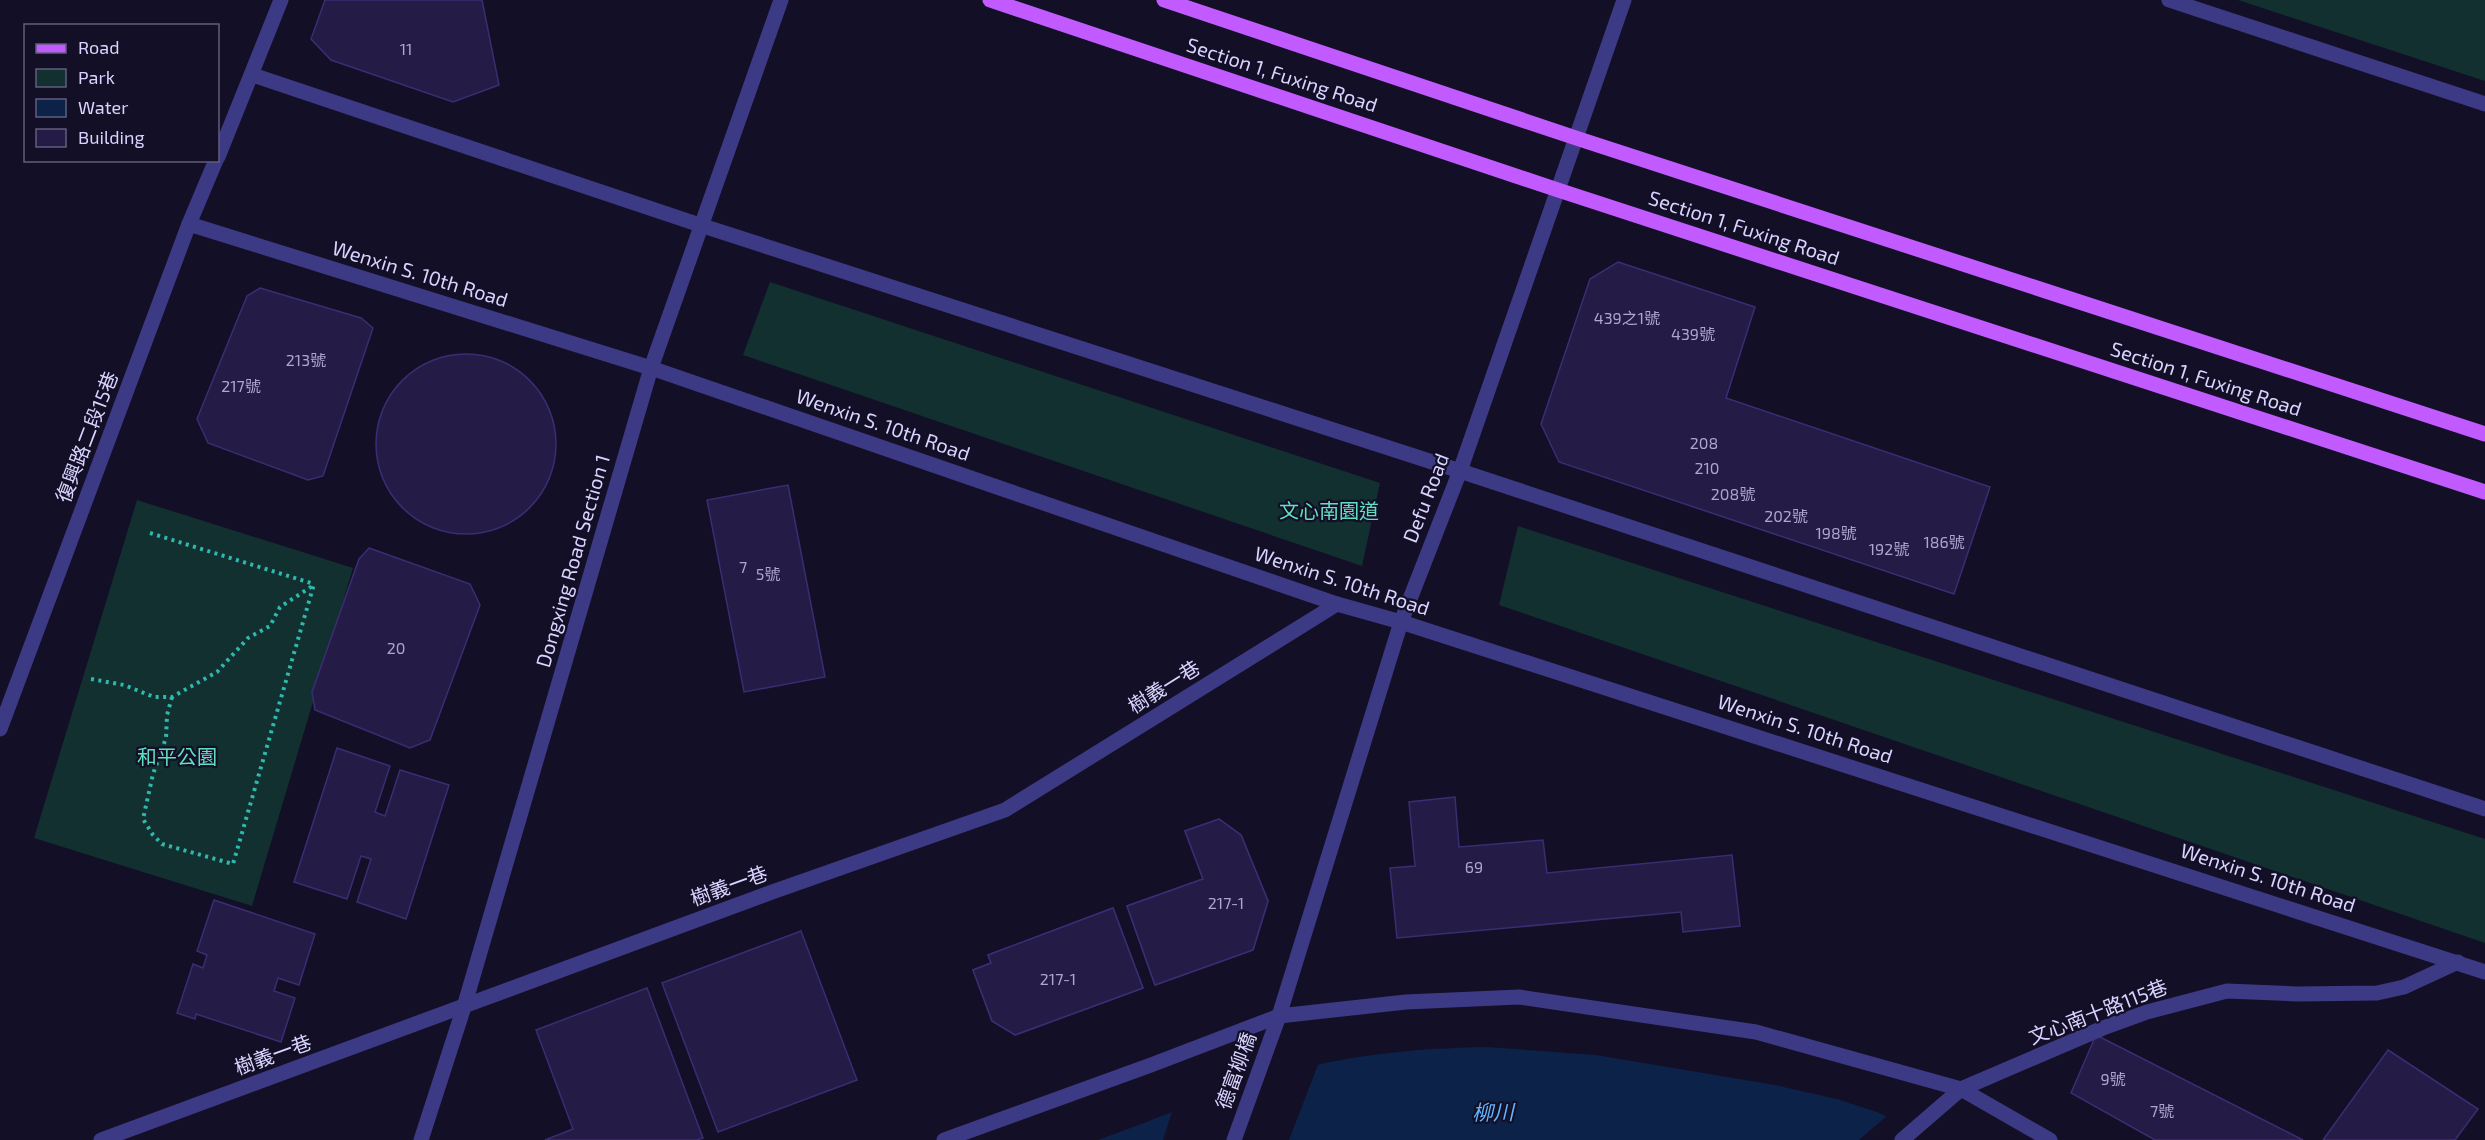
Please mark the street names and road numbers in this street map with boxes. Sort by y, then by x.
street label: Section 1, Fuxing Road [1184,32,1381,116]
street label: Section 1, Fuxing Road [1646,185,1843,269]
street label: Wenxin S. 10th Road [329,235,511,311]
street label: Section 1, Fuxing Road [2108,336,2305,420]
street label: 復興路二段15巷 [50,368,122,506]
street label: Wenxin S. 10th Road [793,383,974,465]
street label: Defu Road [1397,450,1453,546]
street label: Dongxing Road Section 1 [530,451,614,670]
street label: Wenxin S. 10th Road [1252,540,1433,620]
street label: 樹義一巷 [1123,655,1204,718]
street label: Wenxin S. 10th Road [1715,688,1896,768]
street label: Wenxin S. 10th Road [2178,837,2359,917]
street label: 樹義一巷 [687,860,770,910]
street label: 文心南十路115巷 [2025,974,2170,1049]
street label: 樹義一巷 [231,1029,314,1079]
street label: 德富柳橋 [1210,1029,1260,1112]

